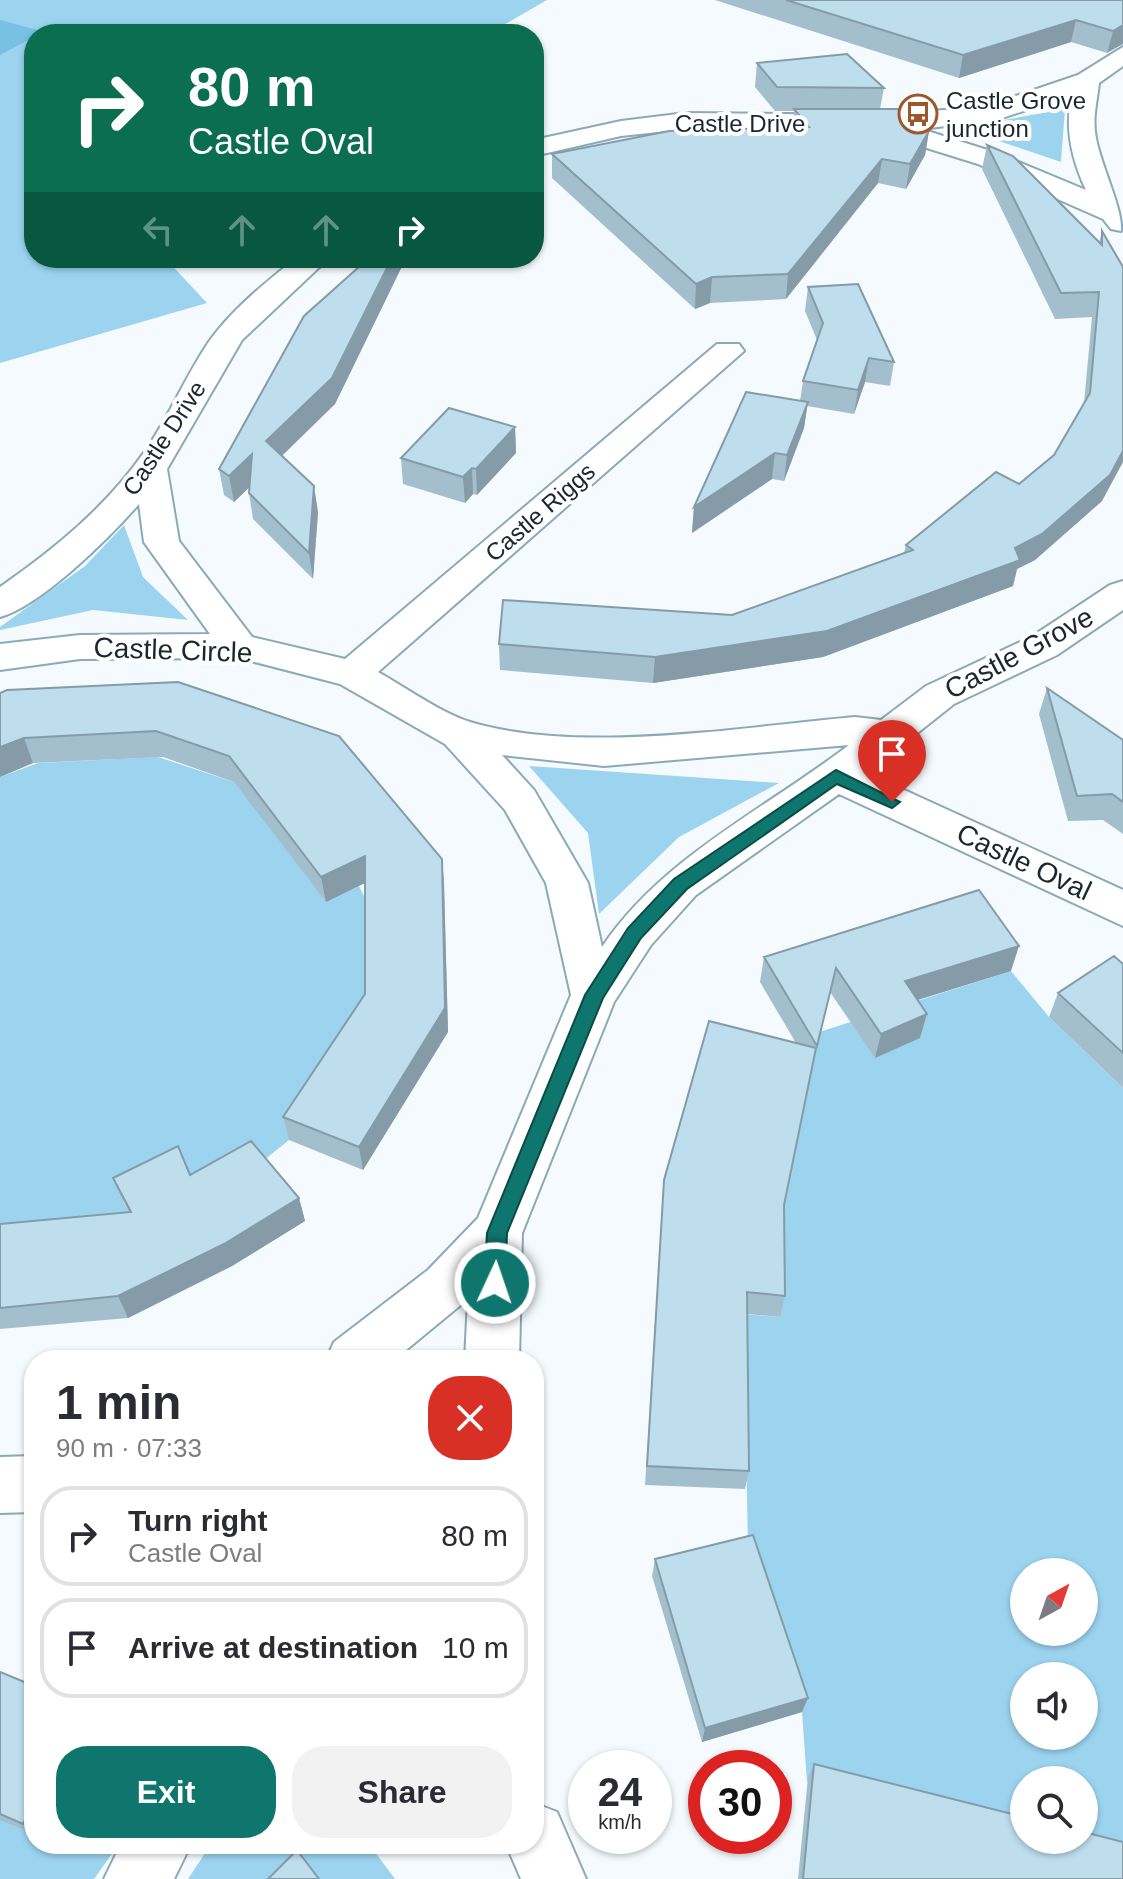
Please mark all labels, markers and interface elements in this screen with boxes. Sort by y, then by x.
text: 80 m [188,55,316,118]
icon: right [56,56,160,160]
place label: Castle Grove junction [945,87,1086,142]
bus stop icon: Castle Grove junction [897,93,939,135]
street label: Castle Drive [675,110,805,137]
text: Castle Oval [188,121,374,162]
icon: left [136,208,180,252]
icon: ahead [220,208,264,252]
icon: ahead [304,208,348,252]
icon: right [388,208,432,252]
street label: Castle Drive [117,376,211,500]
street label: Castle Riggs [480,457,600,567]
street label: Castle Grove [940,601,1098,705]
street label: Castle Circle [93,632,253,668]
pin [858,720,926,802]
icon: arrive [870,732,914,776]
street label: Castle Oval [952,817,1096,907]
position arrow [453,1241,537,1325]
text: 1 min [56,1376,181,1429]
button: close [428,1376,512,1460]
text: 90 m · 07:33 [56,1433,202,1463]
text: Turn right [128,1504,267,1537]
icon: right [60,1514,104,1558]
text: 80 m [441,1519,508,1552]
text: Castle Oval [128,1538,262,1568]
north arrow [1010,1558,1098,1646]
map controls [1010,1558,1098,1854]
icon: arrive [60,1626,104,1670]
text: Arrive at destination [128,1631,418,1664]
text: 10 m [442,1631,509,1664]
button: sound [1010,1662,1098,1750]
button: Exit [56,1746,276,1838]
button: Share [292,1746,512,1838]
speed limit sign: 30 [688,1750,792,1854]
button: search [1010,1766,1098,1854]
text: 24 [598,1770,642,1814]
text: km/h [598,1811,642,1833]

